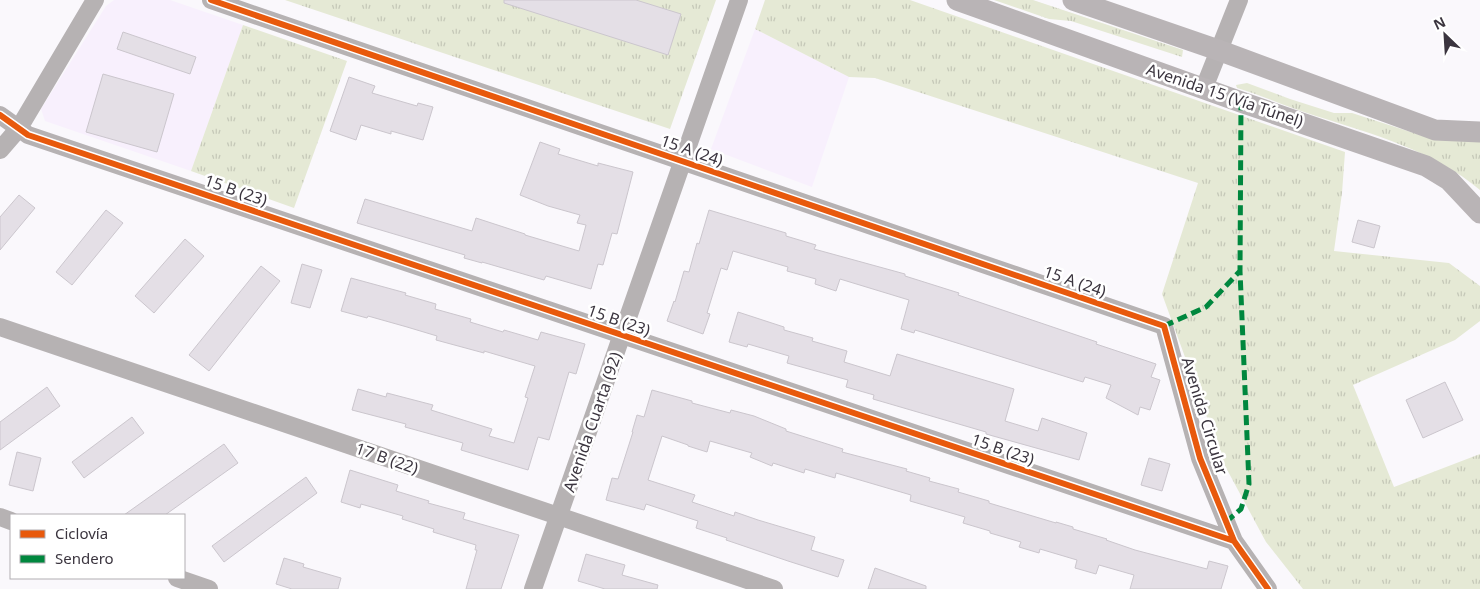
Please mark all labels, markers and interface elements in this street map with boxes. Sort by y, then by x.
north arrow [1420,10,1470,60]
text: N [1430,12,1448,34]
street label: Avenida 15 (Vía Túnel) [1144,58,1306,132]
street label: 15 A (24) [658,129,726,171]
street label: 15 B (23) [202,169,270,211]
street label: 15 A (24) [1041,260,1109,302]
street label: 15 B (23) [585,299,653,341]
street label: Avenida Cuarta (92) [558,349,626,495]
street label: Avenida Circular [1177,354,1233,478]
street label: 15 B (23) [969,428,1037,470]
street label: 17 B (22) [353,437,421,479]
legend [10,514,185,579]
text: Ciclovía [55,523,108,543]
text: Sendero [55,548,114,568]

